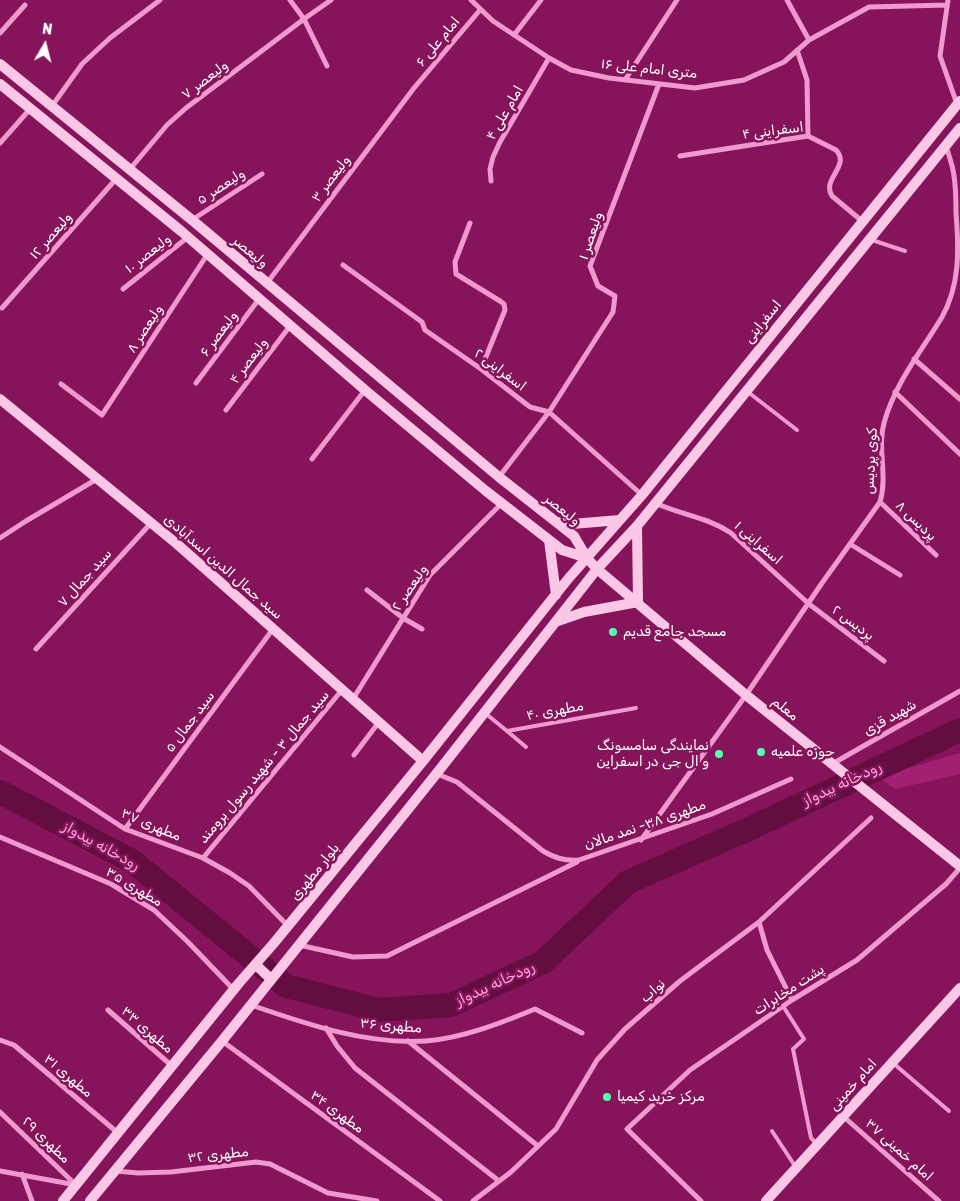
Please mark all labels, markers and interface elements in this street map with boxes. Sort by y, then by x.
street label: امام علی ۶ [412,14,464,70]
north arrow [20,20,70,70]
text: N [41,21,53,39]
street label: ۱۶ متری امام علی [600,56,698,82]
street label: ولیعصر ۷ [178,57,232,103]
street label: امام علی ۴ [483,83,527,143]
street label: اسفراینی ۴ [741,119,805,143]
street label: ولیعصر ۳ [308,152,354,206]
street label: ولیعصر ۵ [194,165,248,209]
street label: ولیعصر ۱۲ [26,209,76,263]
street label: ولیعصر ۱ [575,210,607,262]
street label: ولیعصر ۱۰ [122,231,174,277]
street label: ولیعصر [229,232,271,272]
street label: اسفراینی [741,297,785,347]
street label: ولیعصر ۸ [123,302,167,356]
street label: ولیعصر ۶ [196,308,242,360]
street label: ولیعصر ۴ [226,335,272,387]
street label: اسفراینی ۲ [471,345,529,395]
street label: کوی پردیس [861,427,881,495]
street label: ولیعصر [540,490,584,530]
street label: پردیس ۸ [892,497,940,545]
street label: سید جمال الدین اسدآبادی [160,511,286,623]
street label: اسفراینی ۱ [731,518,785,568]
street label: سید جمال ۷ [55,545,115,611]
street label: ولیعصر ۲ [388,562,432,614]
street label: پردیس ۲ [828,602,878,644]
place label: مسجد جامع قدیم [623,624,726,640]
marker: مسجد جامع قدیم [607,626,619,638]
street label: سید جمال ۳ - شهید رسول برومند [195,687,333,847]
street label: سید جمال ۵ [161,688,219,756]
street label: معلم [768,693,802,725]
street label: شهید قزی [861,696,919,740]
street label: مطهری ۴۰ [525,698,585,724]
place label: نمایندگی سامسونگ و ال جی در اسفراین [597,738,709,770]
place label: حوزه علمیه [771,744,835,760]
marker: حوزه علمیه [755,746,767,758]
marker: نمایندگی سامسونگ و ال جی در اسفراین [713,748,725,760]
water label: رودخانه بیدواز [799,758,885,810]
street label: مطهری ۳۸- نمد مالان [582,796,708,854]
street label: مطهری ۳۷ [119,805,183,845]
water label: رودخانه بیدواز [59,817,143,875]
street label: بلوار مطهری [287,840,343,904]
street label: مطهری ۳۵ [103,864,165,910]
water label: رودخانه بیدواز [452,958,538,1010]
street label: پشت مخابرات [750,961,828,1019]
street label: نواب [637,976,669,1006]
street label: مطهری ۳۳ [118,1003,176,1057]
street label: مطهری ۳۶ [359,1015,423,1037]
street label: مطهری ۳۱ [40,1051,96,1101]
street label: امام خمینی [825,1056,881,1114]
street label: مطهری ۳۴ [307,1087,367,1137]
place label: مرکز خرید کیمیا [617,1089,705,1105]
marker: مرکز خرید کیمیا [601,1091,613,1103]
street label: مطهری ۲۹ [19,1113,73,1167]
street label: امام خمینی ۳۷ [862,1115,936,1185]
street label: مطهری ۳۲ [187,1143,249,1167]

